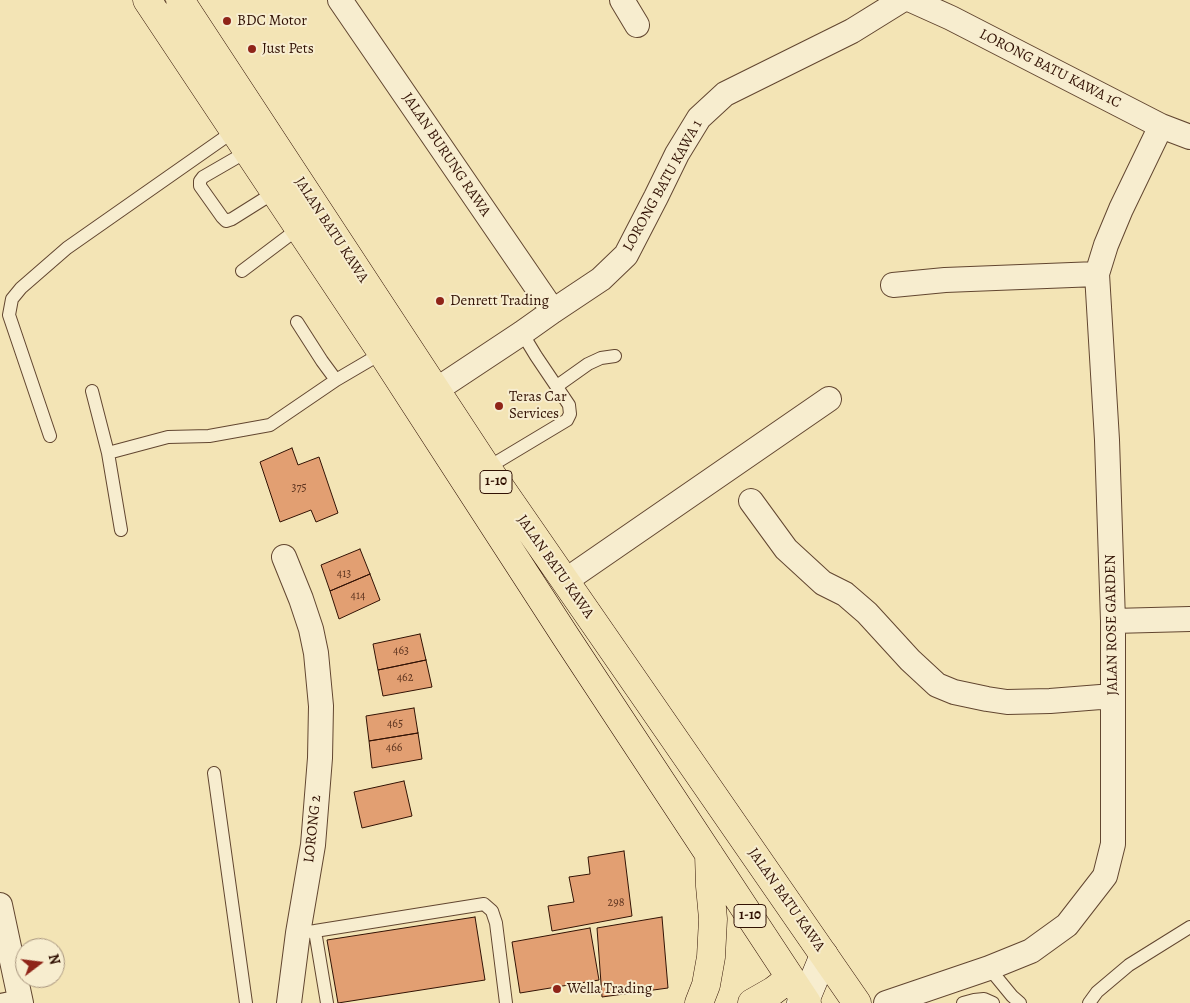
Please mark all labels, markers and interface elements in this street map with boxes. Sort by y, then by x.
place label: BDC Motor [237,12,307,30]
marker: BDC Motor [221,15,233,27]
street label: LORONG BATU KAWA 1C [976,25,1124,113]
place label: Just Pets [262,40,314,58]
marker: Just Pets [246,43,258,55]
street label: JALAN BURUNG RAWA [398,90,494,220]
street label: LORONG BATU KAWA 1 [619,117,707,255]
street label: JALAN BATU KAWA [290,174,372,286]
place label: Denrett Trading [450,292,549,310]
marker: Denrett Trading [434,295,446,307]
place label: Teras Car Services [509,388,567,423]
marker: Teras Car Services [493,400,505,412]
road number: 1-10 [480,471,512,494]
house number: 375 [291,481,307,495]
street label: JALAN BATU KAWA [513,512,597,622]
street label: JALAN ROSE GARDEN [1102,554,1122,696]
house number: 413 [337,567,351,581]
house number: 414 [351,589,365,603]
house number: 463 [393,644,409,658]
house number: 462 [397,671,413,685]
house number: 465 [387,717,403,731]
house number: 466 [386,741,402,755]
street label: LORONG 2 [300,794,326,864]
street label: JALAN BATU KAWA [744,845,828,955]
house number: 298 [608,896,624,910]
road number: 1-10 [734,904,766,928]
north arrow [15,938,65,988]
text: N [44,952,65,967]
place label: Wella Trading [567,980,652,998]
marker: Wella Trading [551,983,563,995]

